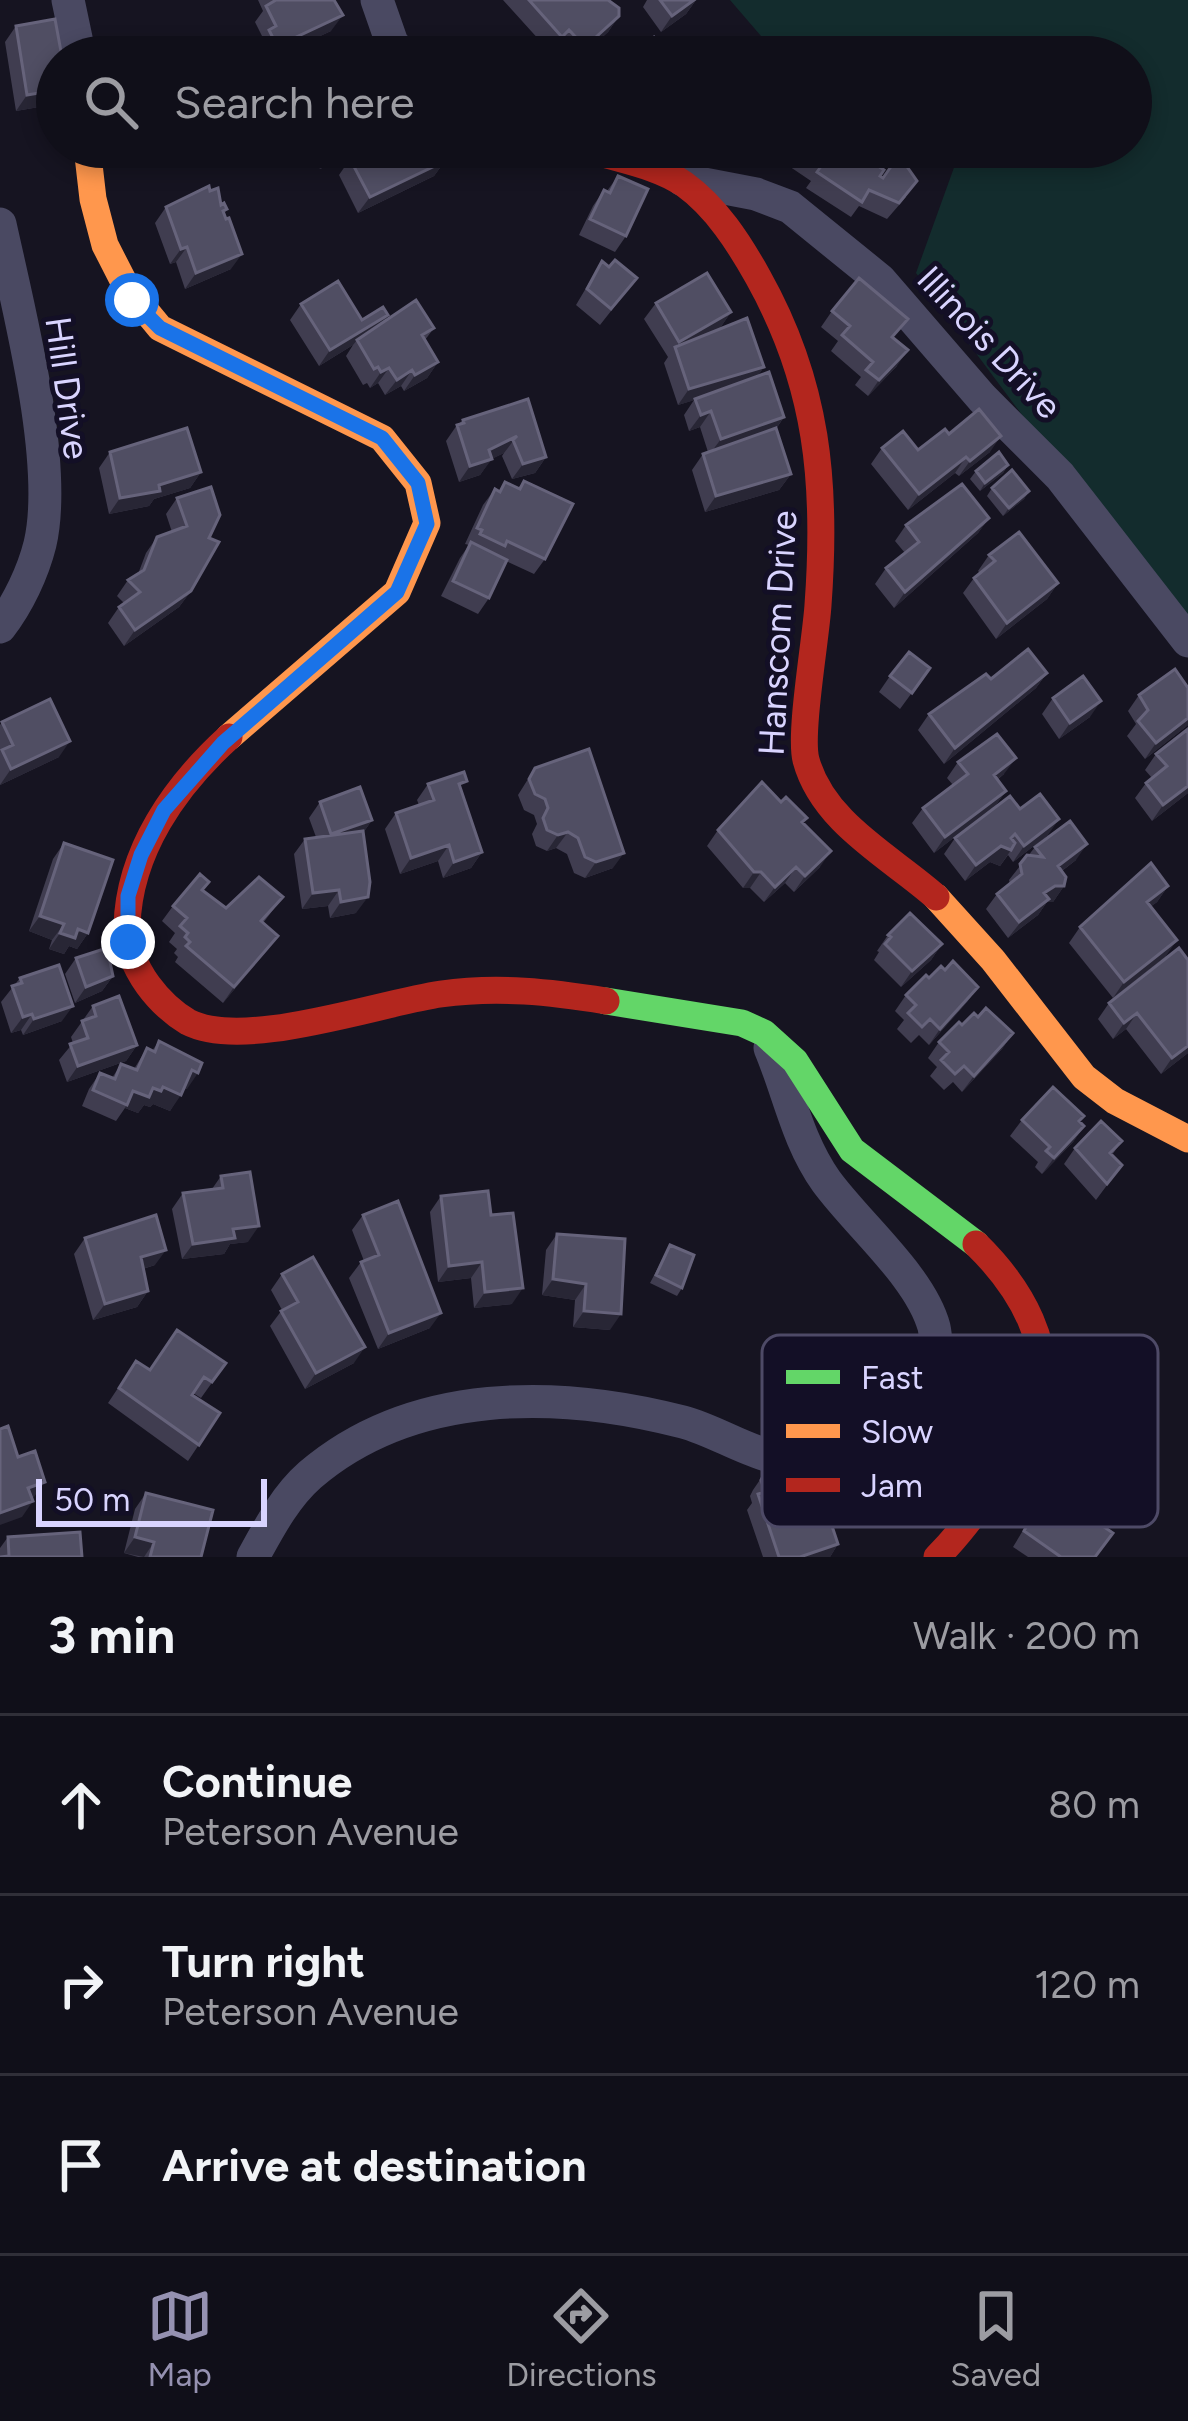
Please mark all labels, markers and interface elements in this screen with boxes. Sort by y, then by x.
search box [36,36,1152,168]
icon: search [78,69,144,135]
text: Search here [174,75,414,129]
street label: Illinois Drive [908,257,1071,427]
route start [105,273,159,327]
street label: Hill Drive [36,314,99,462]
street label: Hanscom Drive [750,509,805,757]
route end [101,915,155,969]
legend [762,1335,1158,1527]
text: Fast [861,1358,923,1397]
text: Slow [861,1412,933,1451]
text: Jam [861,1466,923,1505]
scale bar [36,1473,267,1526]
text: 50 m [54,1480,130,1519]
text: 3 min [48,1605,175,1666]
text: Walk · 200 m [913,1612,1140,1659]
text: Continue [162,1754,352,1808]
icon: ahead [48,1772,114,1838]
text: 80 m [1048,1781,1140,1828]
text: Peterson Avenue [162,1808,459,1855]
text: Turn right [162,1934,365,1988]
icon: right [48,1952,114,2018]
text: 120 m [1034,1961,1140,2008]
text: Peterson Avenue [162,1988,459,2035]
icon: arrive [48,2132,114,2198]
text: Arrive at destination [162,2138,586,2192]
tab: Map [147,2283,213,2394]
tab: Directions [506,2283,657,2394]
tab: Saved [950,2283,1041,2394]

